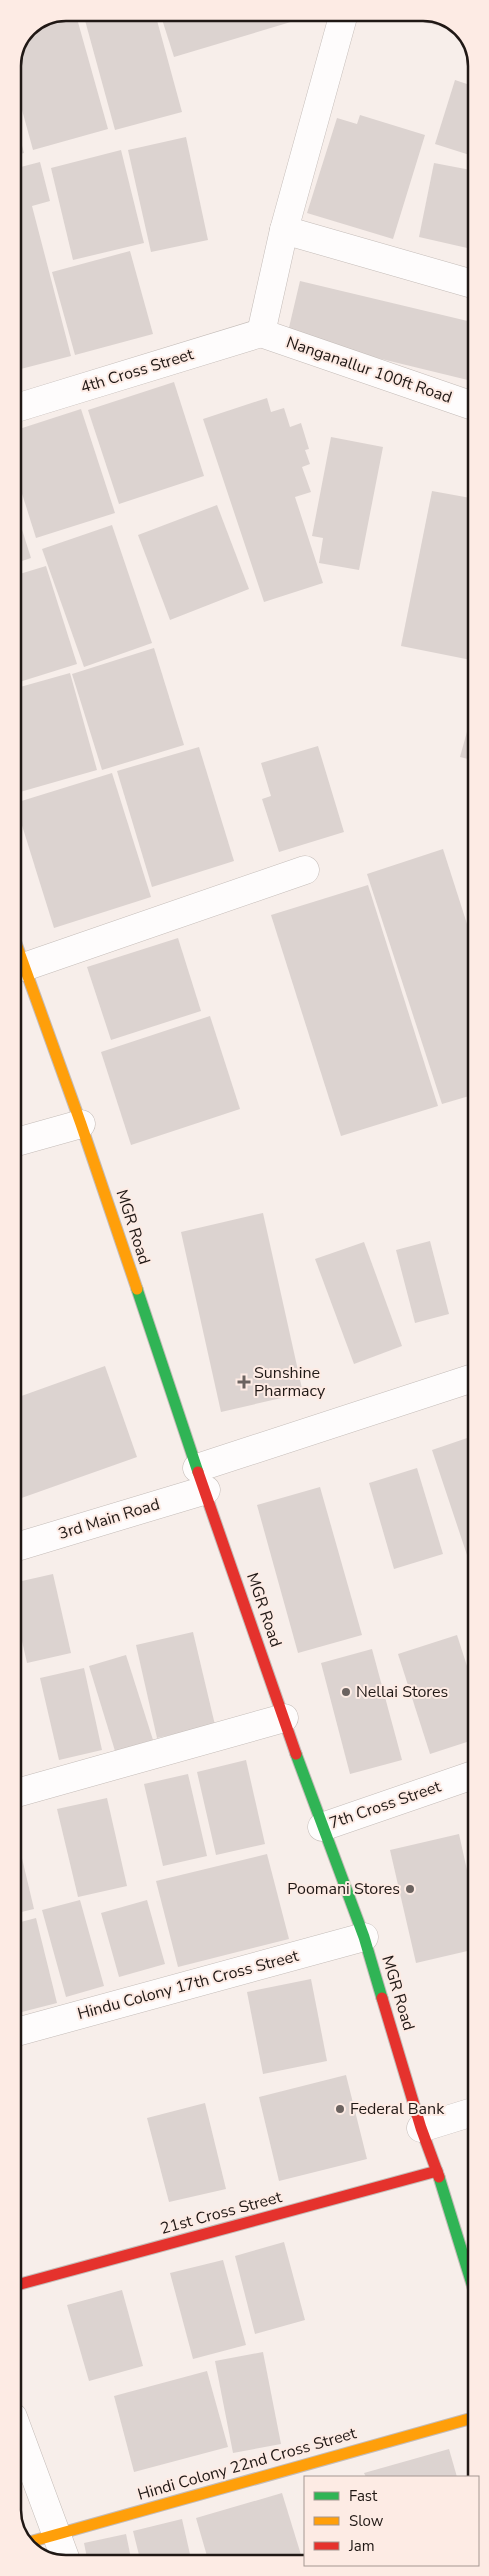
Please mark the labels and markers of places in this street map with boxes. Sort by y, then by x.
place label: Sunshine Pharmacy [254,1362,326,1402]
marker: Sunshine Pharmacy [238,1376,250,1388]
place label: Nellai Stores [356,1681,448,1703]
marker: Nellai Stores [340,1686,352,1698]
place label: Poomani Stores [287,1878,400,1900]
marker: Poomani Stores [404,1883,416,1895]
place label: Federal Bank [350,2098,445,2120]
marker: Federal Bank [334,2103,346,2115]

